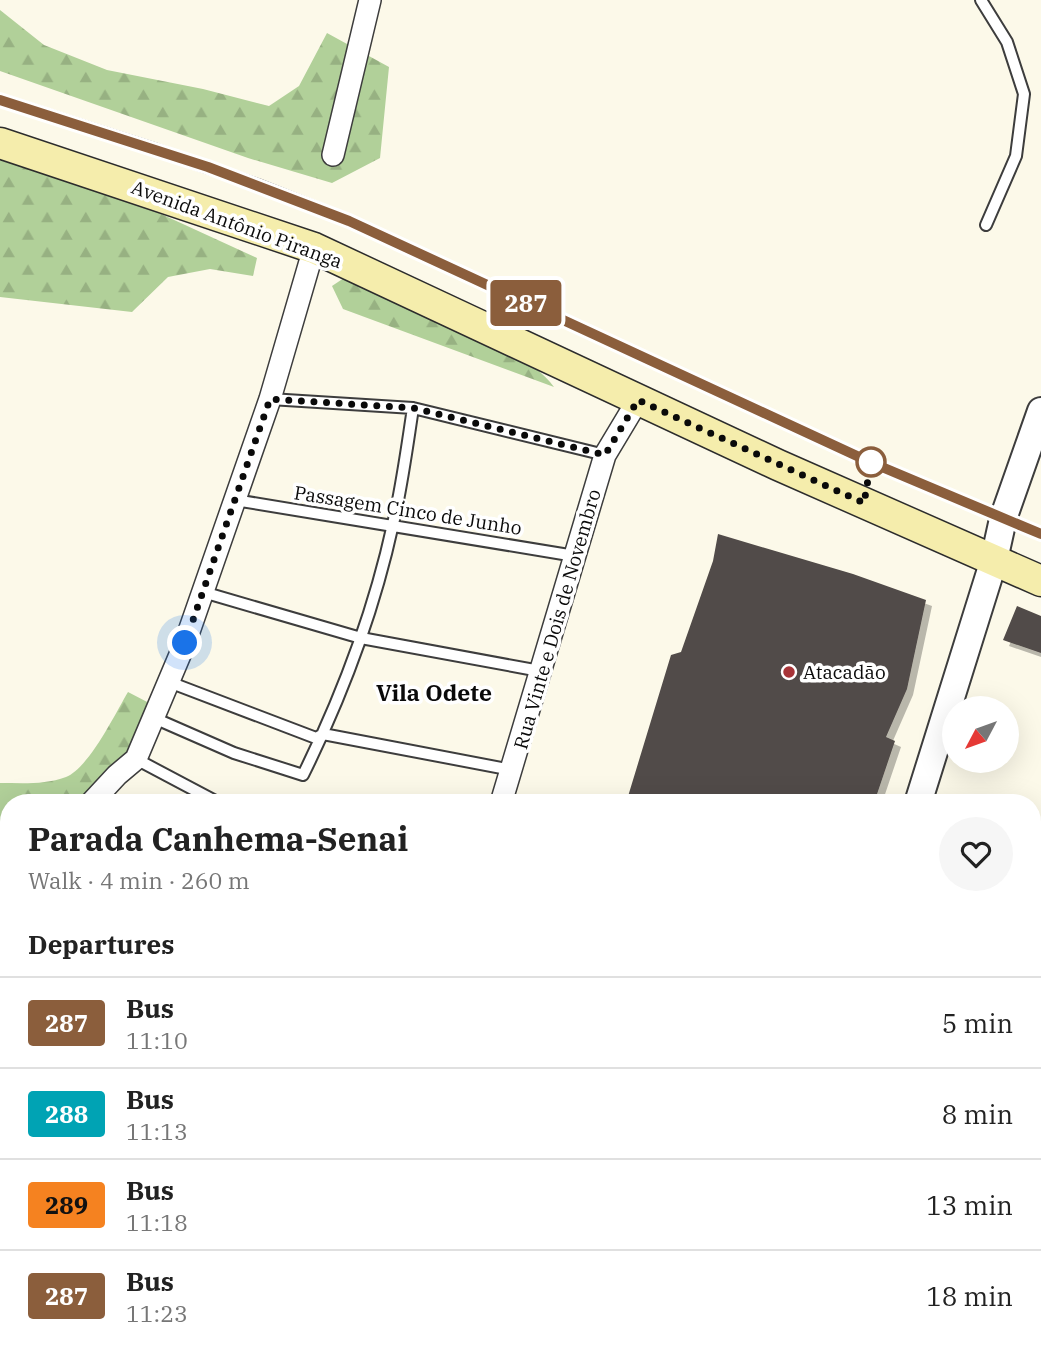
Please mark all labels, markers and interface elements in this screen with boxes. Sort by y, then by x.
street label: Avenida Antônio Piranga [128,175,346,273]
line badge: 287 [486,280,566,326]
text: 287 [504,287,548,319]
unlabelled marker [856,447,886,477]
street label: Passagem Cinco de Junho [293,480,523,540]
street label: Rua Vinte e Dois de Novembro [508,486,606,752]
your location [167,625,202,660]
place label: Atacadão [803,660,886,684]
marker: Atacadão [781,664,797,680]
district label: Vila Odete [376,677,492,707]
north arrow [942,696,1018,774]
map controls [942,696,1019,773]
text: Parada Canhema-Senai [28,817,408,860]
button: heart [939,817,1013,891]
text: Walk · 4 min · 260 m [28,865,250,895]
text: Departures [28,927,174,961]
text: Bus [126,991,174,1025]
text: 5 min [942,1006,1013,1040]
text: 287 [45,1007,88,1039]
text: 11:10 [126,1025,188,1055]
text: Bus [126,1082,174,1116]
text: 8 min [942,1097,1013,1131]
text: 288 [45,1098,88,1130]
text: 11:13 [126,1116,188,1146]
text: Bus [126,1173,174,1207]
text: 13 min [926,1188,1013,1222]
text: 289 [45,1189,88,1221]
text: 11:18 [126,1207,188,1237]
text: Bus [126,1264,174,1298]
text: 18 min [926,1279,1013,1313]
text: 287 [45,1280,88,1312]
text: 11:23 [126,1298,188,1328]

